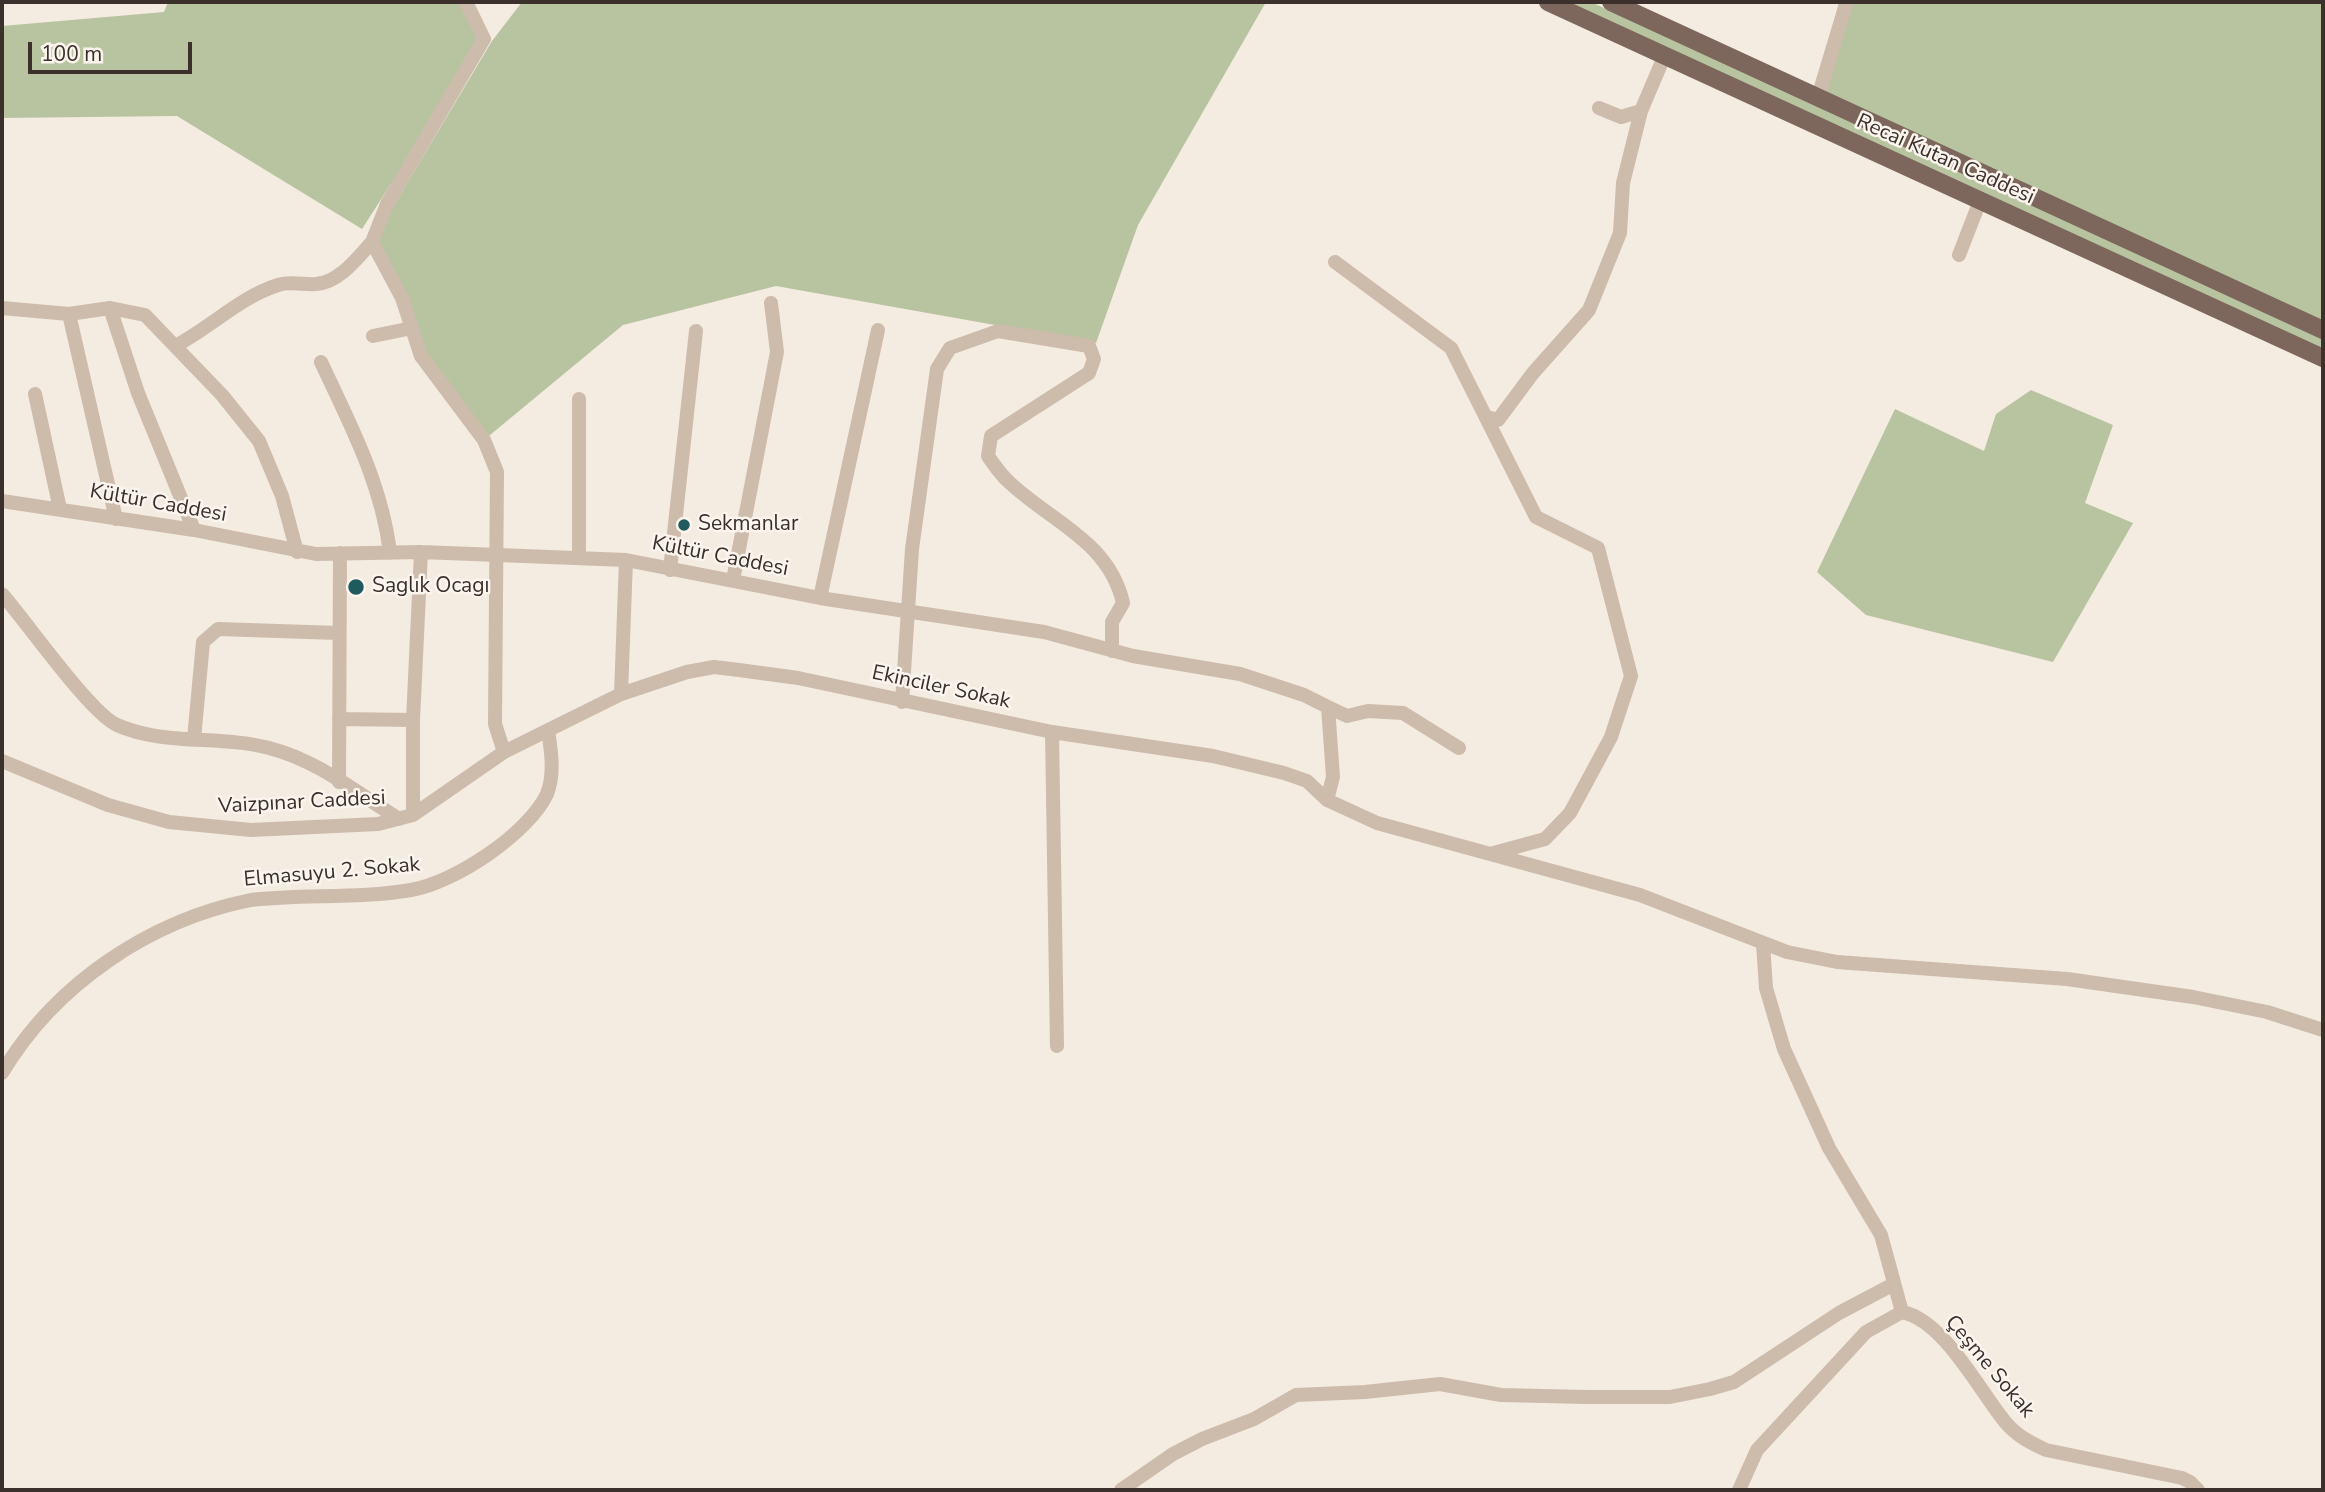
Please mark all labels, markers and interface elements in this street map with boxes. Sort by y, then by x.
scale bar [32,28,196,72]
text: 100 m [41,40,102,68]
street label: Recai Kutan Caddesi [1852,109,2038,211]
street label: Kültür Caddesi [88,480,228,528]
place label: Sekmanlar [698,512,798,538]
marker: Sekmanlar [676,517,692,533]
street label: Kültür Caddesi [650,531,790,583]
place label: Saglık Ocagı [372,574,489,600]
marker: Saglık Ocagı [346,577,366,597]
street label: Ekinciler Sokak [869,661,1013,715]
street label: Vaizpınar Caddesi [218,786,386,820]
street label: Elmasuyu 2. Sokak [243,853,421,893]
street label: Çeşme Sokak [1939,1311,2039,1423]

